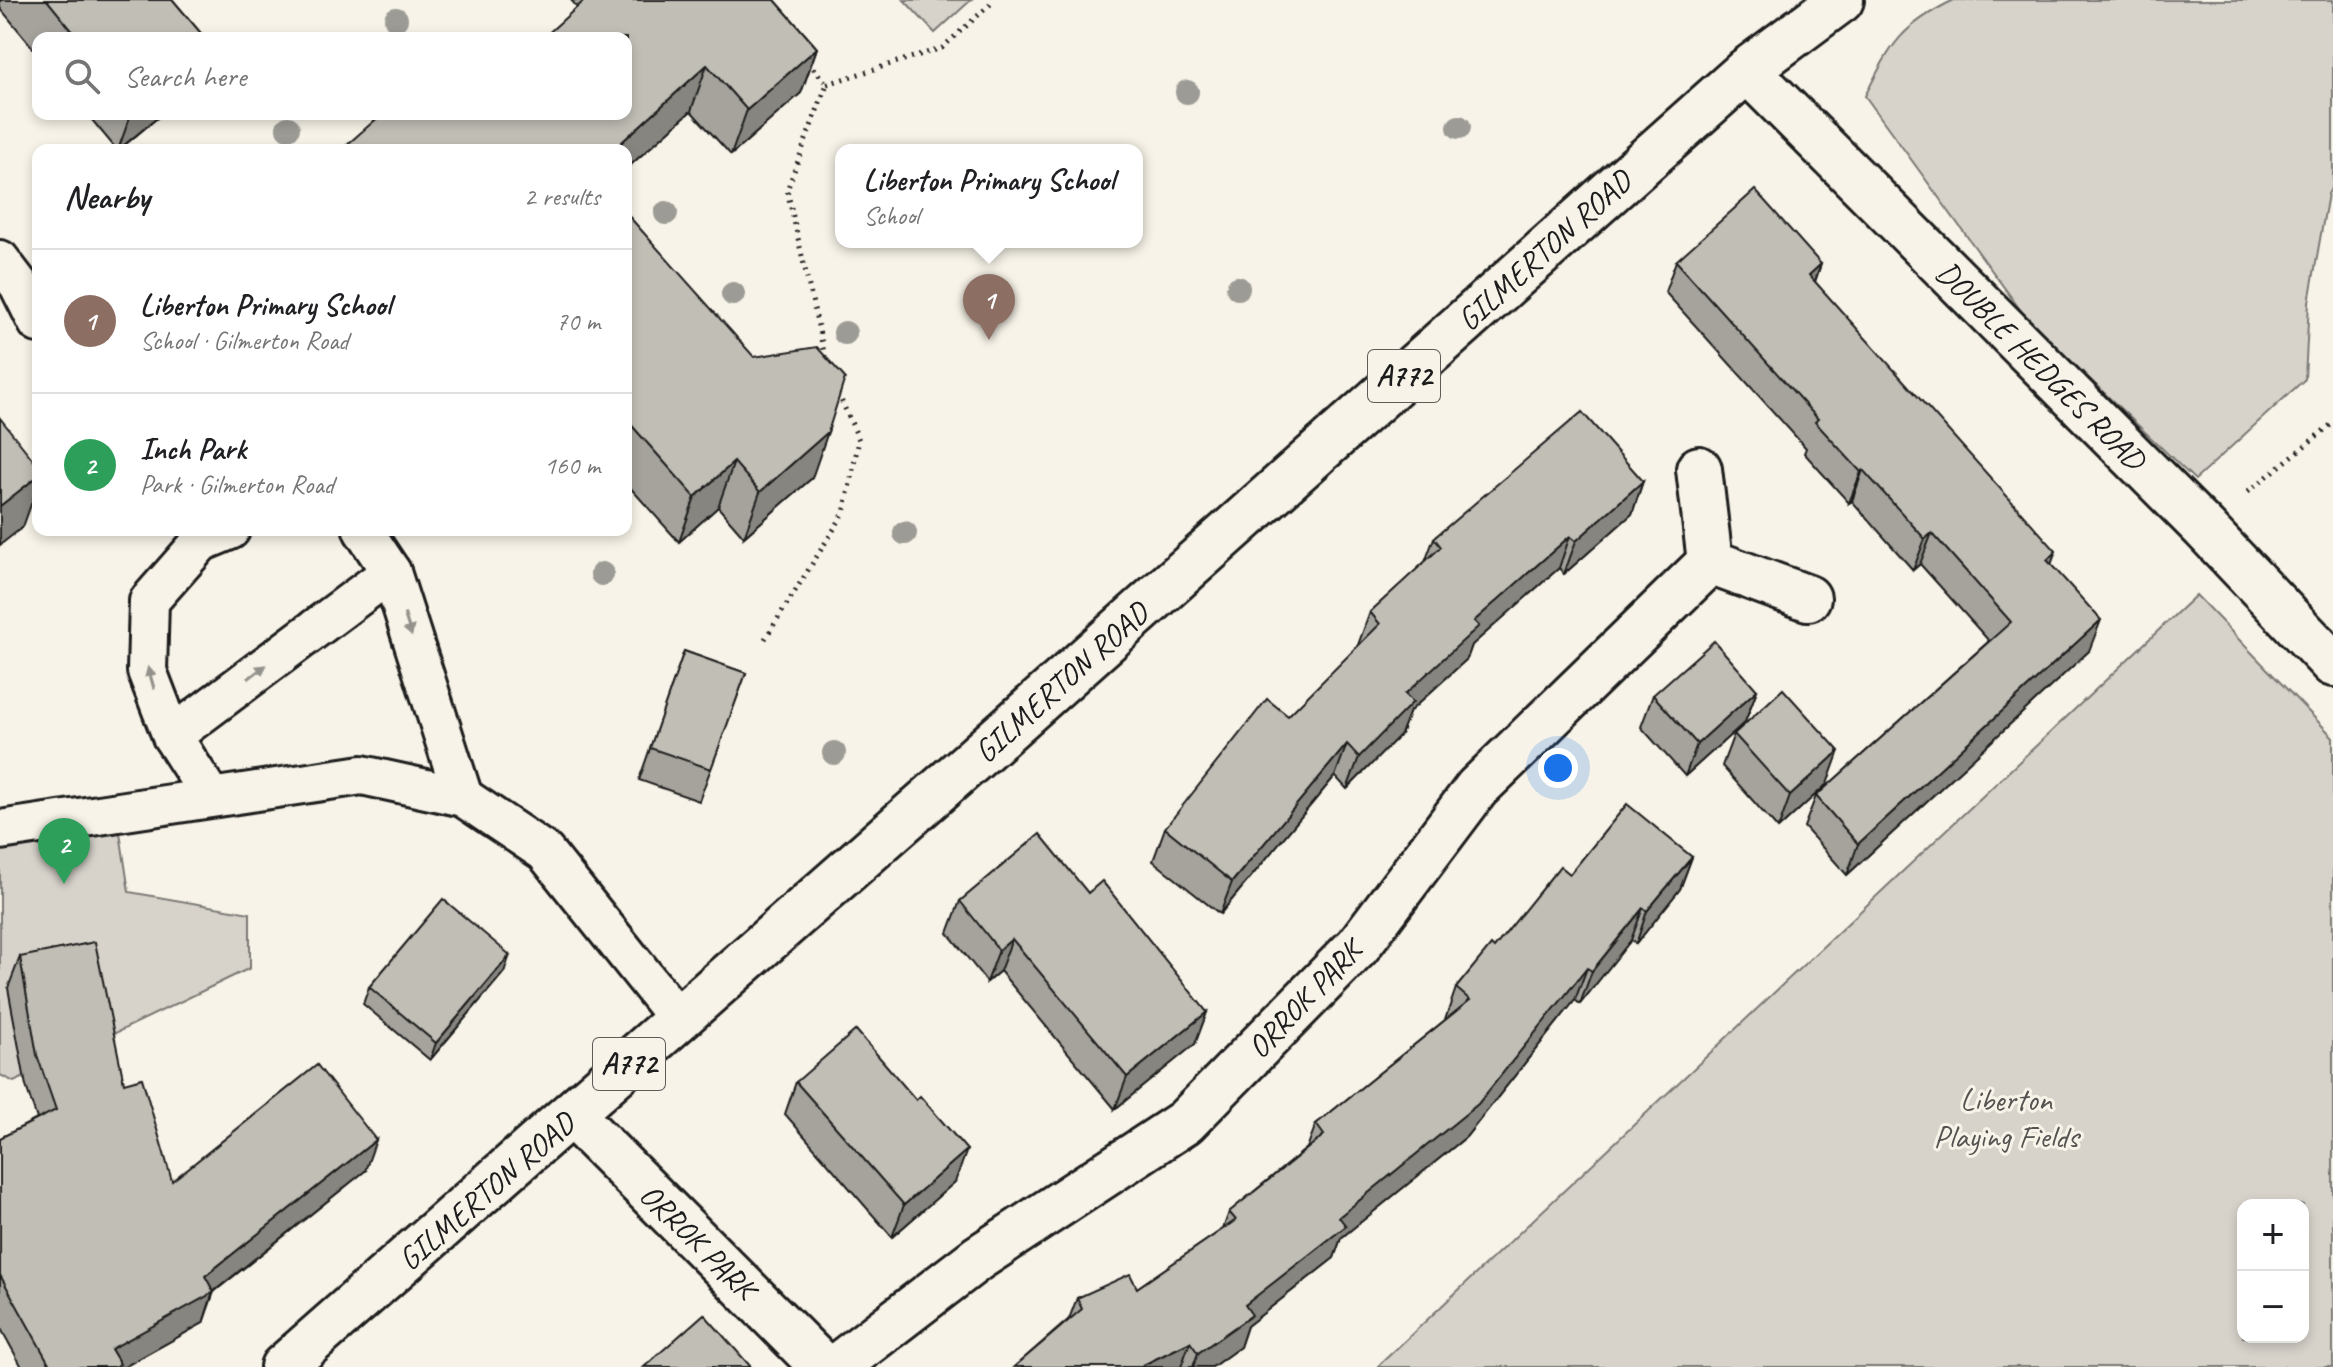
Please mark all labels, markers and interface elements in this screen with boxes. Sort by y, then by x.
search box [32,32,632,120]
icon: search [60,54,104,98]
text: Search here [124,57,246,95]
popup [835,144,1143,248]
street label: GILMERTON ROAD [1448,159,1642,340]
text: Liberton Primary School [864,161,1114,199]
text: Nearby [64,175,150,218]
text: 2 results [524,180,600,213]
text: School [864,199,919,232]
street label: DOUBLE HEDGES ROAD [1927,252,2156,480]
pin: 1 [963,274,1015,340]
text: Liberton Primary School [140,286,391,324]
text: 1 [84,305,96,338]
text: 70 m [556,305,600,338]
text: School · Gilmerton Road [140,324,349,357]
road number: A772 [1368,350,1440,402]
text: Inch Park [140,430,246,468]
text: 2 [84,449,96,482]
text: 160 m [544,449,600,482]
text: Park · Gilmerton Road [140,468,334,501]
street label: GILMERTON ROAD [965,591,1159,772]
one-way arrow [402,613,415,637]
one-way arrow [246,664,268,680]
one-way arrow [144,666,157,690]
your location [1538,748,1578,788]
pin: 2 [38,818,90,884]
street label: ORROK PARK [1238,928,1374,1067]
road number: A772 [593,1038,665,1090]
park label: Liberton Playing Fields [1934,1079,2081,1157]
street label: GILMERTON ROAD [389,1102,585,1279]
street label: ORROK PARK [631,1174,768,1312]
map controls [2237,1199,2309,1343]
button: + [2237,1199,2309,1271]
button: − [2237,1271,2309,1343]

